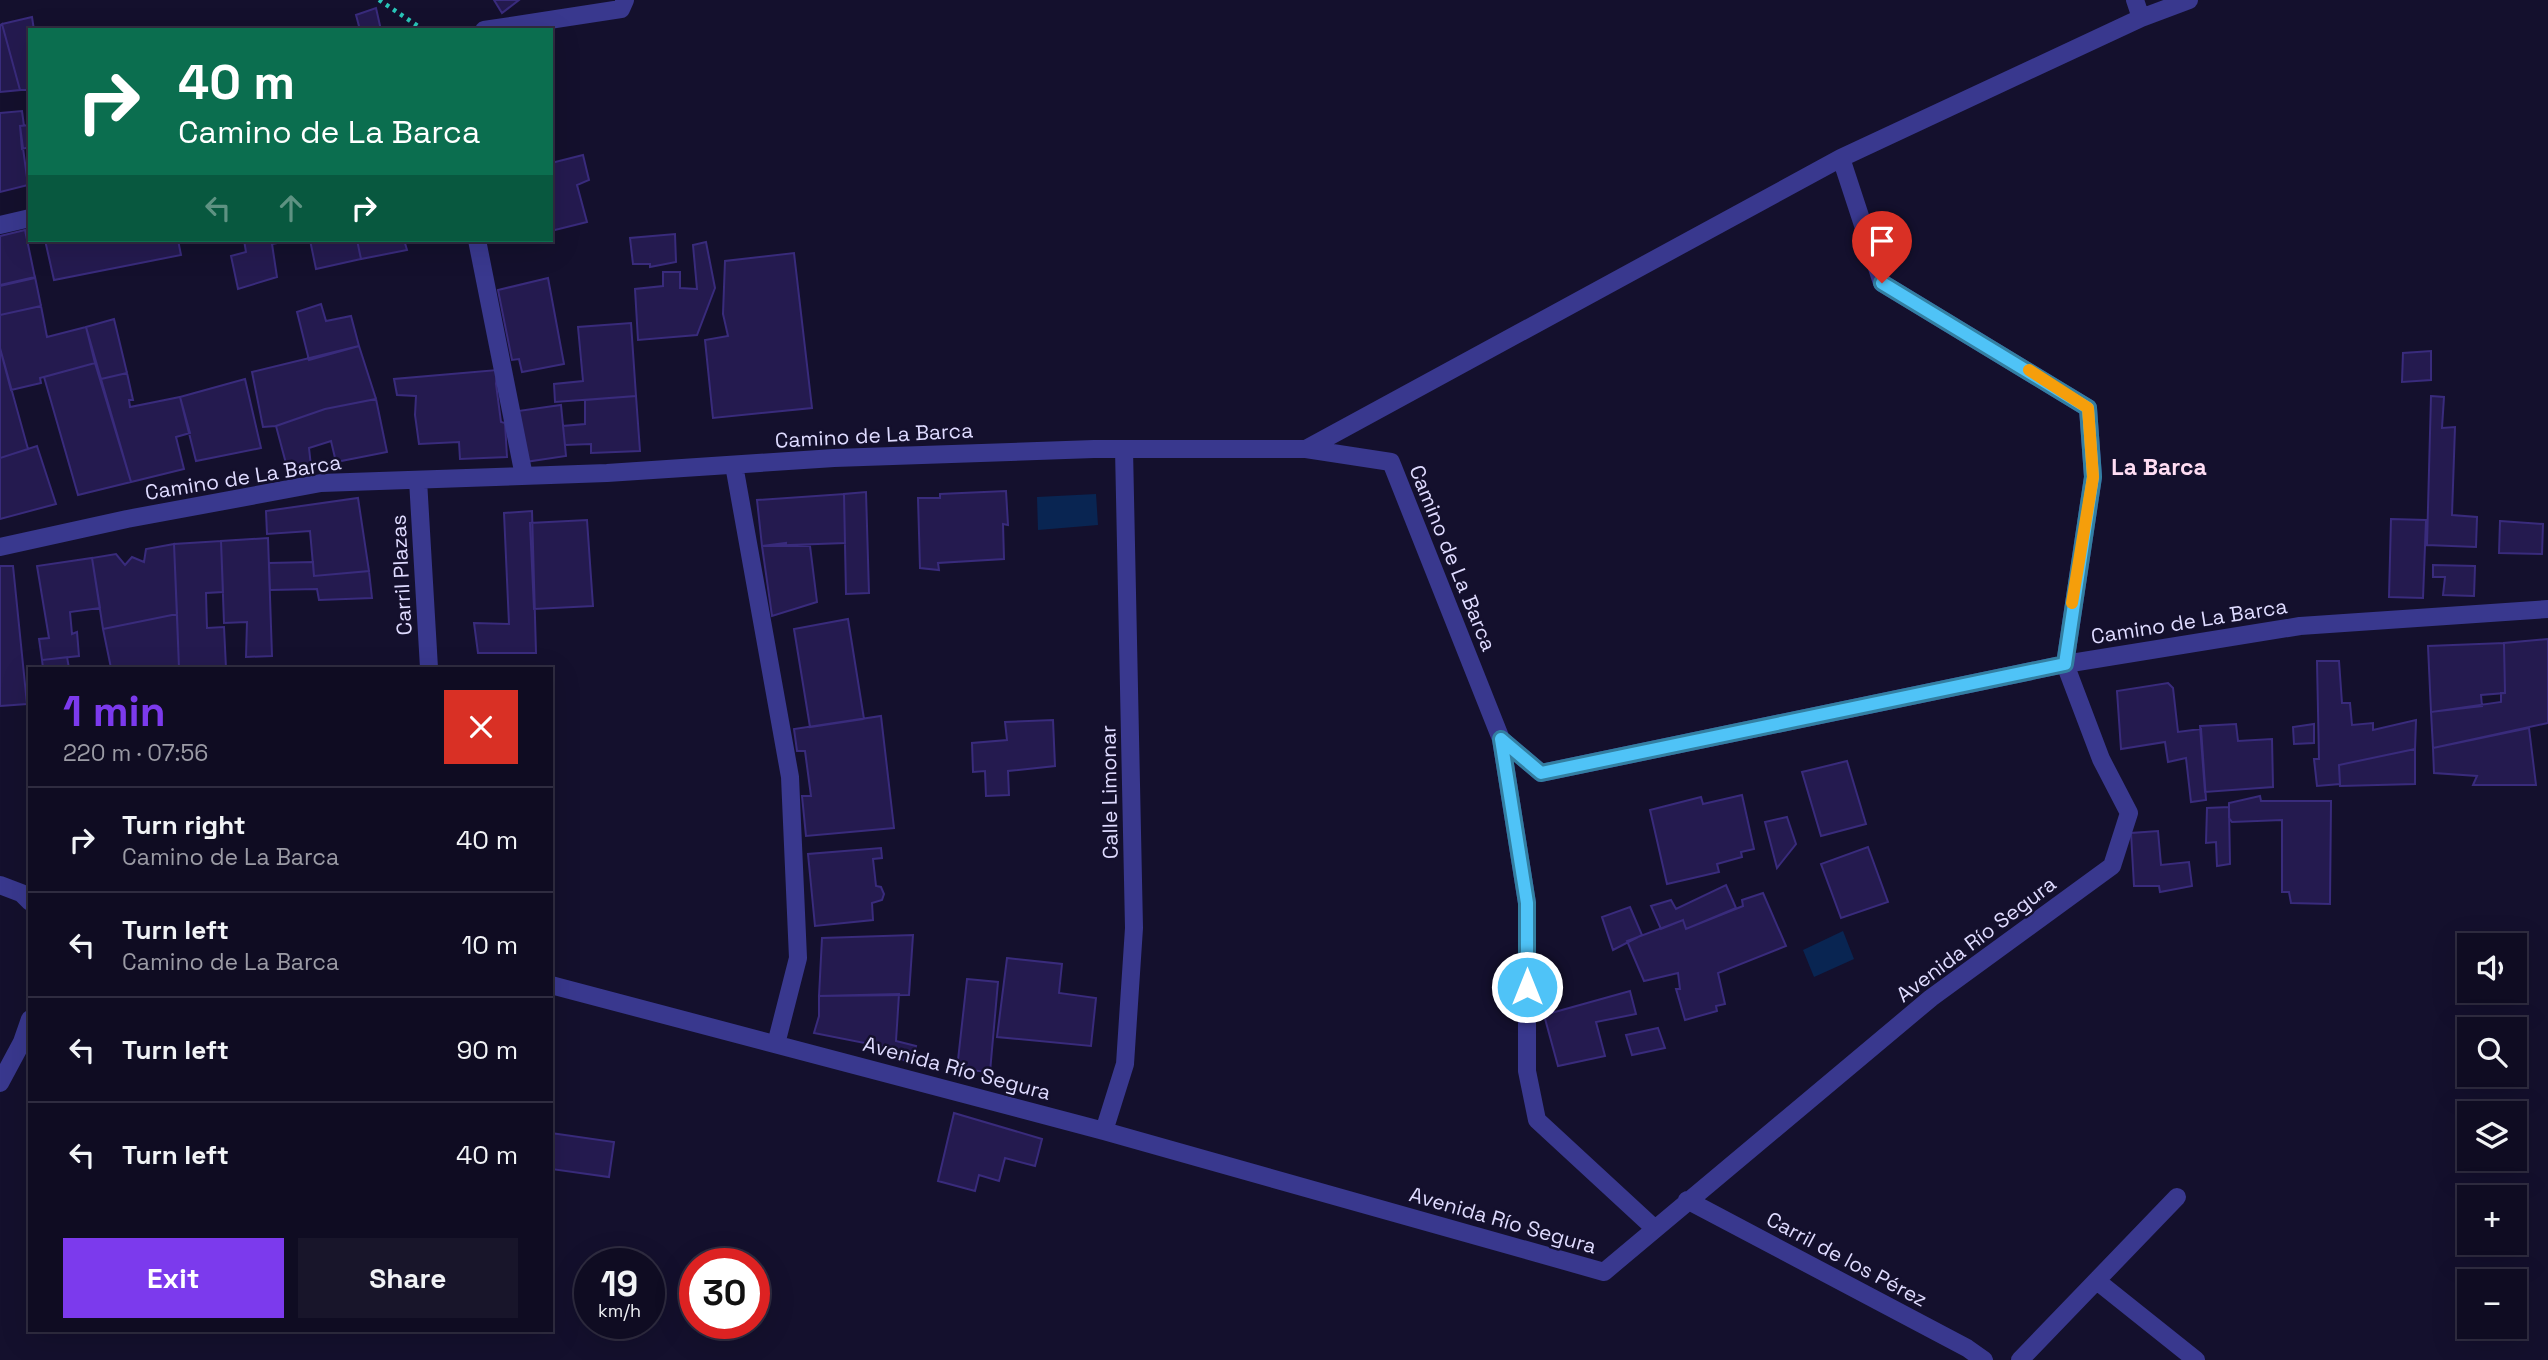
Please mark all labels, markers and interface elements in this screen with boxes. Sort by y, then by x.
text: 40 m [178,51,295,113]
icon: right [63,56,154,147]
text: Camino de La Barca [178,112,480,152]
icon: left [199,189,237,227]
icon: ahead [272,189,310,227]
icon: right [345,189,383,227]
pin [1852,211,1912,283]
icon: arrive [1863,222,1901,260]
street label: Camino de La Barca [774,416,974,454]
street label: Camino de La Barca [143,448,343,506]
district label: La Barca [2111,452,2207,482]
street label: Camino de La Barca [1403,461,1503,655]
street label: Carril Plazas [384,514,418,636]
street label: Camino de La Barca [2089,592,2289,650]
text: 1 min [63,685,166,738]
button: close [444,690,518,764]
street label: Calle Limonar [1094,725,1124,859]
text: 220 m · 07:56 [63,738,208,768]
text: Turn right [122,808,246,842]
icon: right [63,821,101,859]
text: 40 m [456,823,518,857]
text: Camino de La Barca [122,842,339,872]
street label: Avenida Río Segura [1891,870,2061,1008]
text: Turn left [122,913,229,947]
icon: left [63,926,101,964]
text: 10 m [461,928,518,962]
map controls [2457,933,2527,1339]
button: sound [2457,933,2527,1003]
text: Camino de La Barca [122,947,339,977]
position arrow [1490,950,1564,1024]
button: search [2457,1017,2527,1087]
street label: Avenida Río Segura [860,1030,1054,1106]
icon: left [63,1031,101,1069]
text: Turn left [122,1033,229,1067]
text: 90 m [456,1033,518,1067]
button: layers [2457,1101,2527,1171]
icon: left [63,1136,101,1174]
text: Turn left [122,1138,229,1172]
text: 40 m [456,1138,518,1172]
street label: Avenida Río Segura [1406,1180,1600,1260]
button: + [2457,1185,2527,1255]
street label: Carril de los Pérez [1762,1205,1932,1313]
button: Exit [63,1238,284,1318]
button: Share [298,1238,518,1318]
speed limit sign: 30 [679,1248,770,1339]
text: 19 [601,1262,638,1306]
button: − [2457,1269,2527,1339]
text: km/h [598,1299,641,1322]

